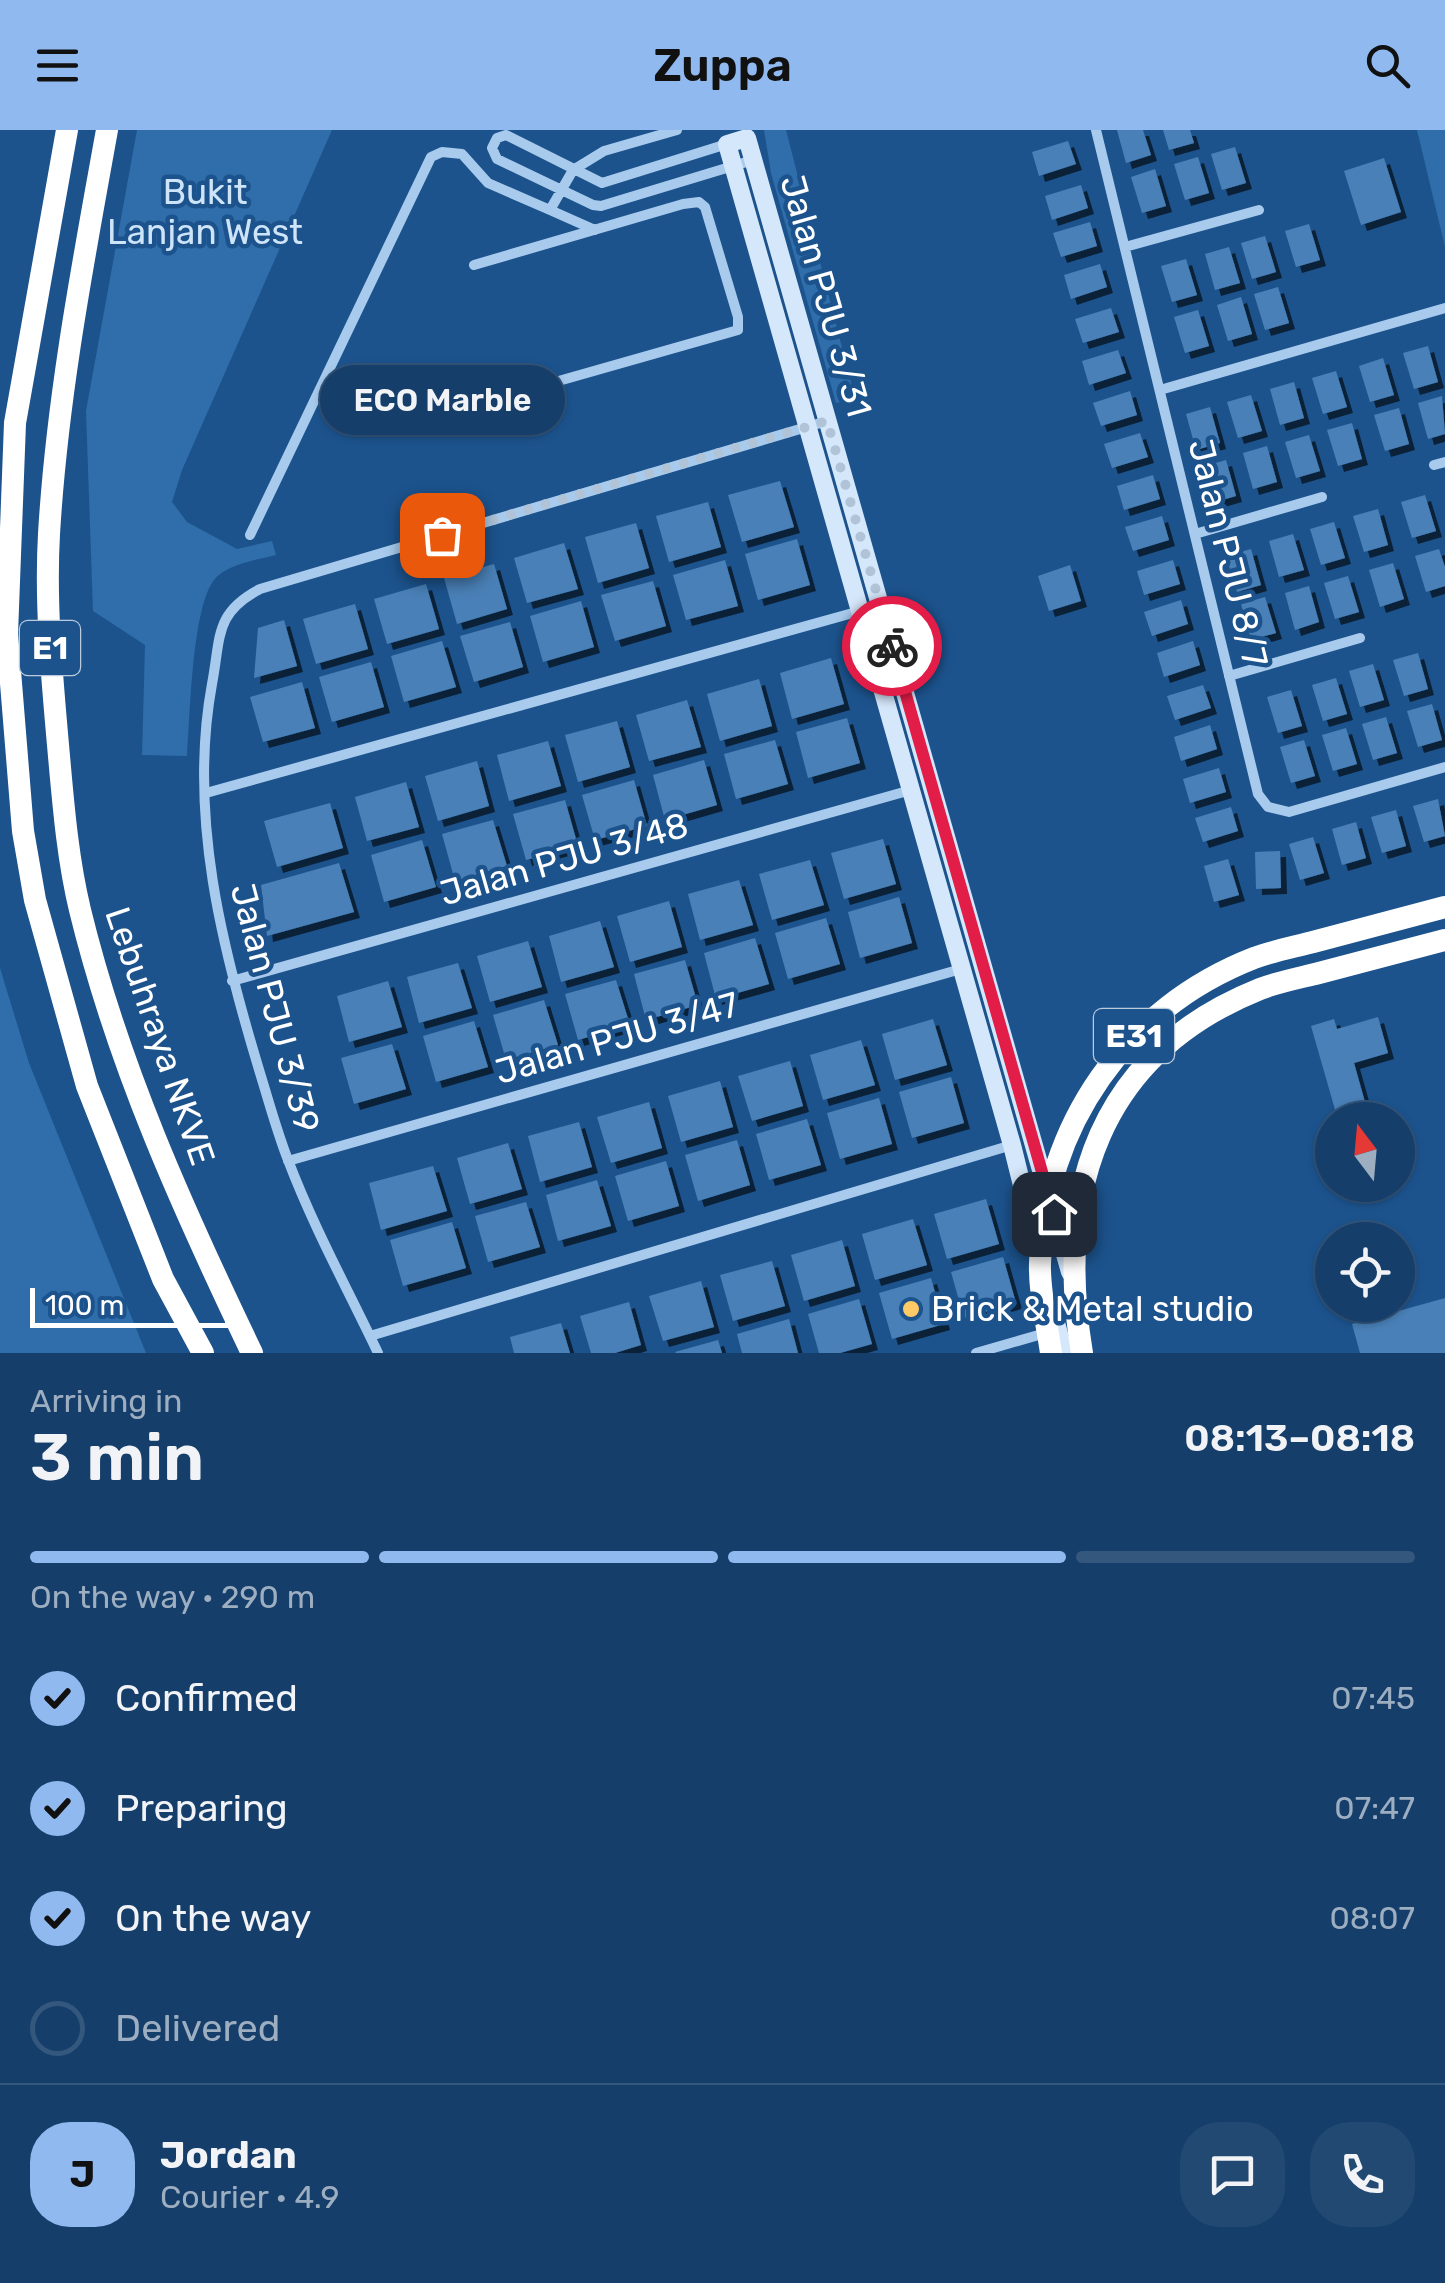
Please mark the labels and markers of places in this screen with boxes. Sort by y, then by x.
callout: ECO Marble [320,365,564,435]
pin [400,493,485,578]
pin [1012,1172,1097,1257]
place label: Brick & Metal studio [931,1288,1254,1330]
marker: Brick & Metal studio [900,1298,922,1320]

